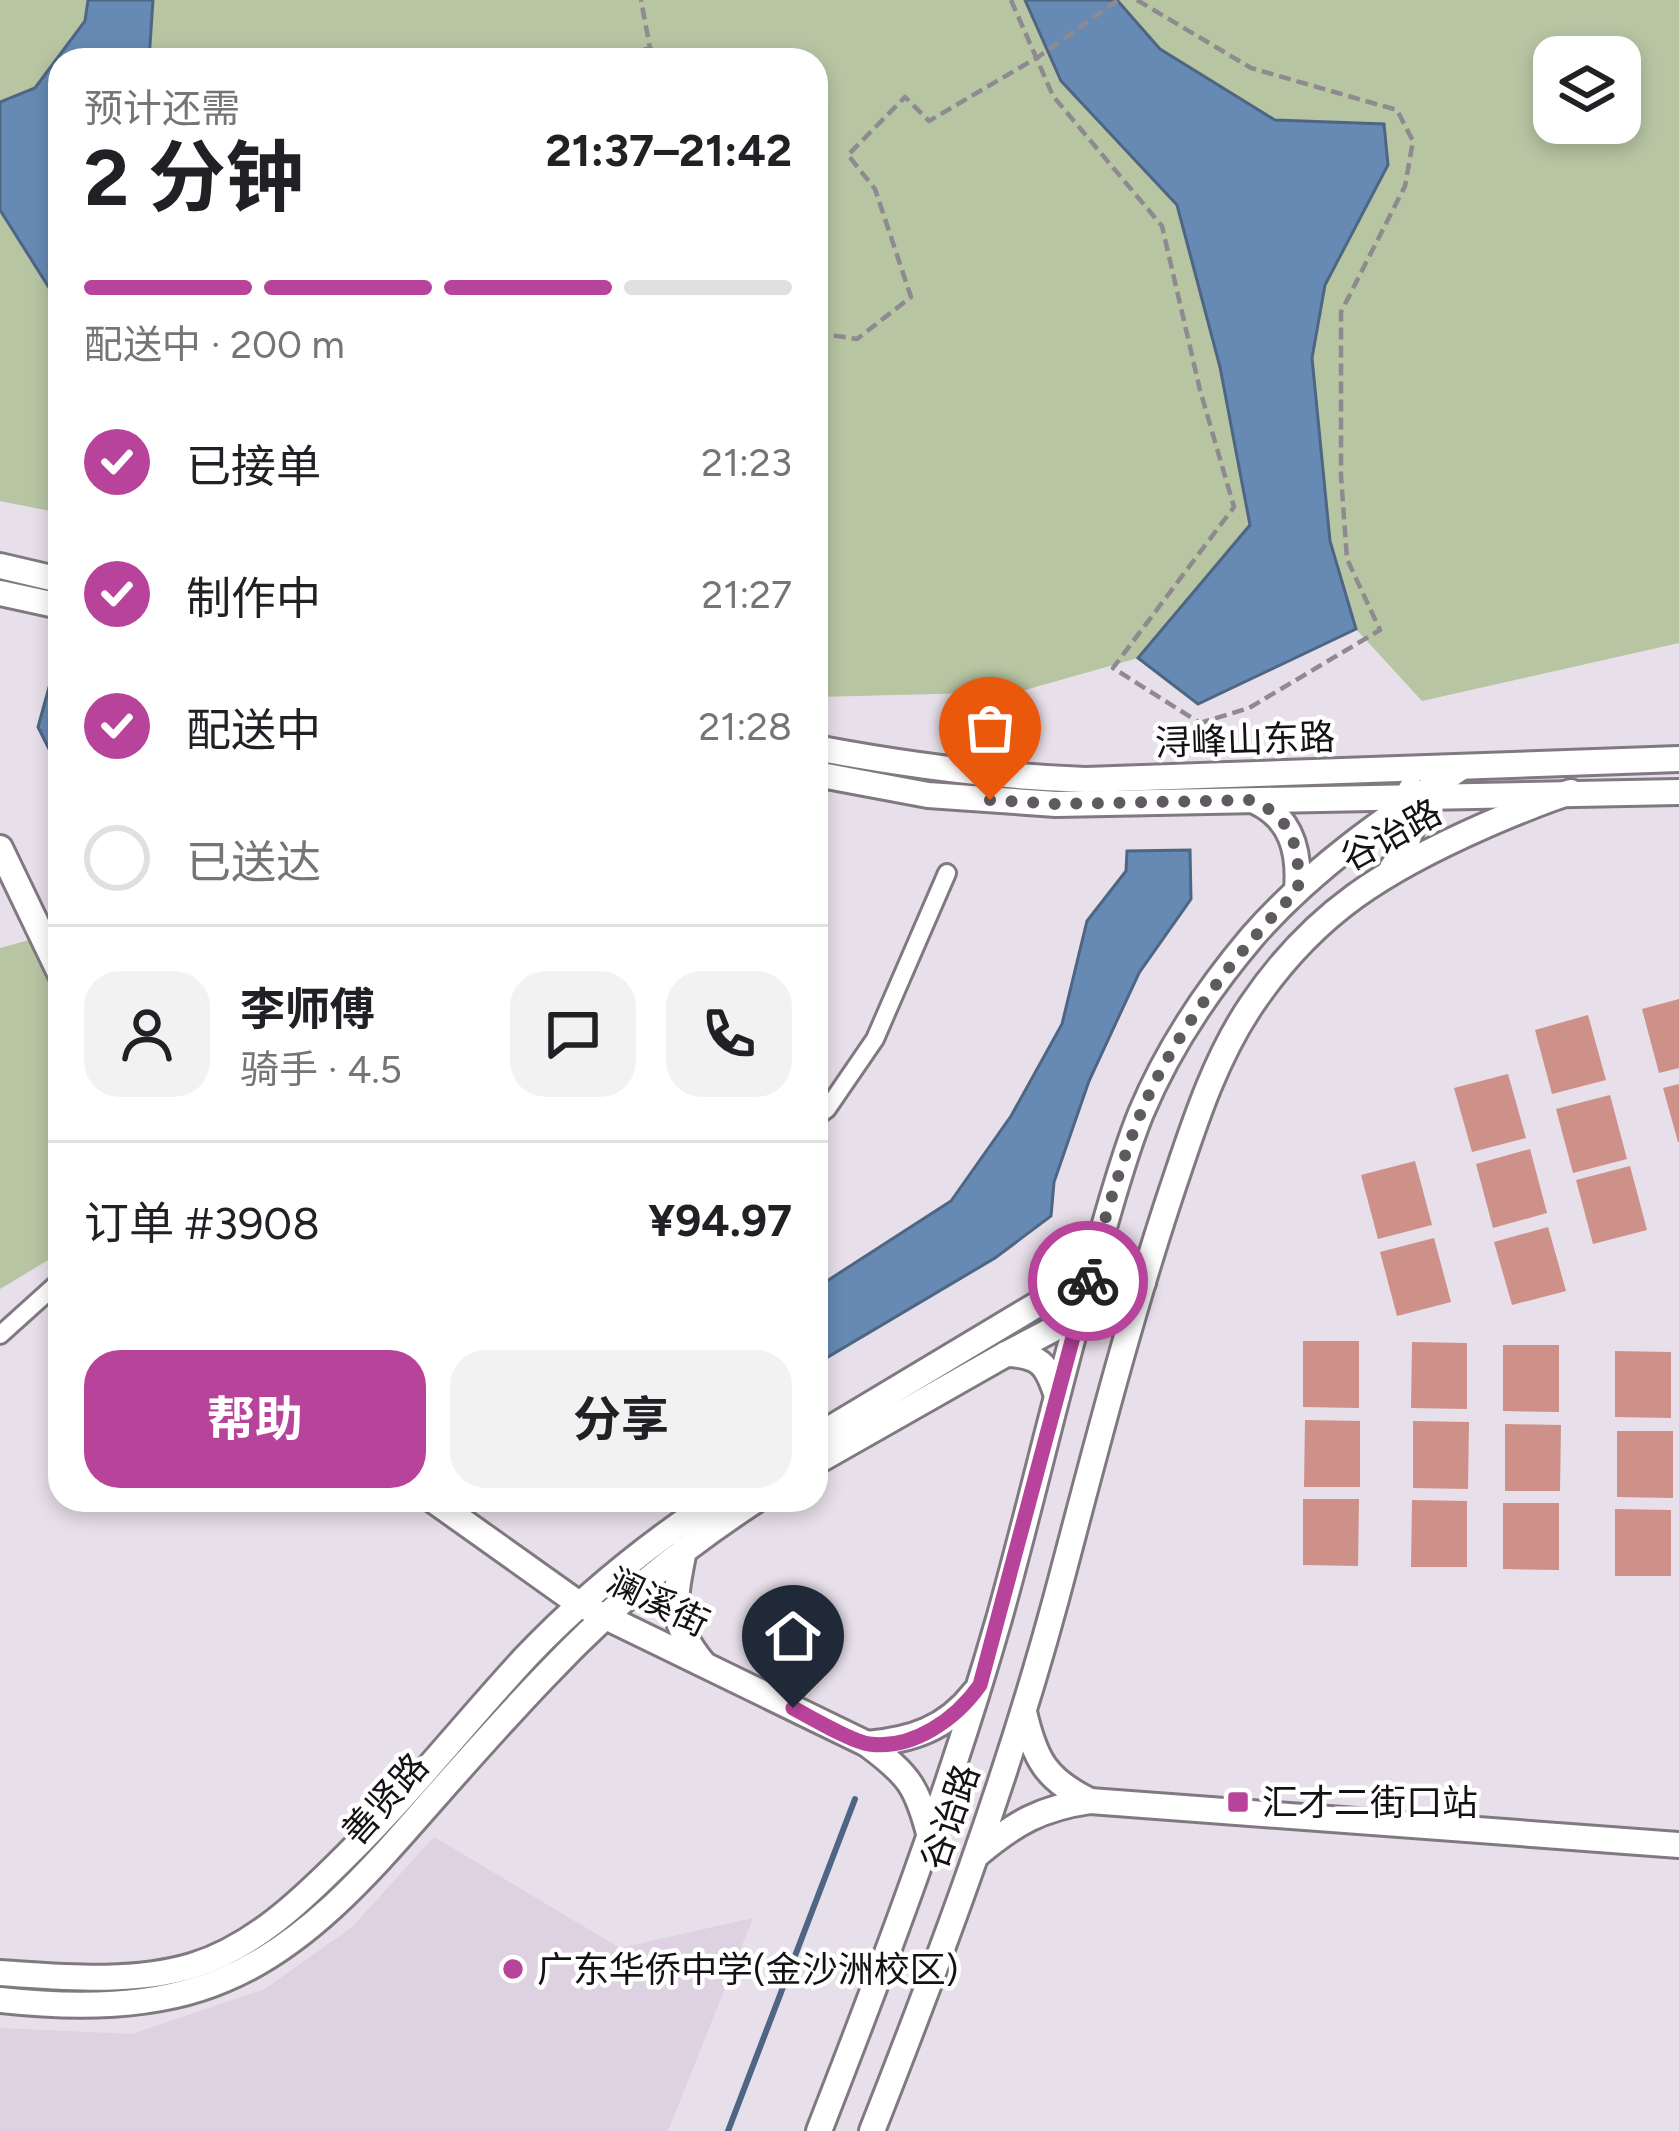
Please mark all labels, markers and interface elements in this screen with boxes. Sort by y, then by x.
map controls [1533,36,1641,144]
button: layers [1533,36,1641,144]
text: 预计还需 [84,85,240,132]
text: 21:37–21:42 [545,123,792,177]
text: 2 分钟 [84,131,304,225]
text: 配送中 · 200 m [84,321,345,368]
icon: check [84,429,150,495]
text: 已接单 [186,439,321,493]
text: 21:23 [701,439,792,486]
icon: check [84,561,150,627]
text: 制作中 [186,571,321,625]
text: 21:27 [701,571,792,618]
pin [939,677,1041,800]
icon: check [84,693,150,759]
icon: bag [957,695,1023,761]
text: 配送中 [186,703,321,757]
text: 21:28 [698,703,792,750]
street label: 浔峰山东路 [1154,715,1336,765]
street label: 谷诒路 [1333,790,1449,880]
text: 已送达 [186,835,321,889]
button: person [84,971,210,1097]
button: chat [510,971,636,1097]
button: phone [666,971,792,1097]
text: 李师傅 [240,982,375,1036]
text: 骑手 · 4.5 [240,1046,402,1093]
text: ¥94.97 [648,1193,792,1247]
text: 订单 #3908 [84,1196,320,1250]
courier [1028,1221,1148,1341]
icon: bike [1055,1248,1121,1314]
button: 帮助 [84,1350,426,1488]
button: 分享 [450,1350,792,1488]
street label: 澜溪街 [600,1559,716,1645]
pin [742,1585,844,1708]
icon: home [760,1603,826,1669]
street label: 善贤路 [333,1744,437,1854]
street label: 谷诒路 [912,1759,988,1875]
place label: 汇才二街口站 [1262,1781,1478,1824]
marker: 汇才二街口站 [1225,1789,1251,1815]
place label: 广东华侨中学(金沙洲校区) [537,1948,958,1991]
marker: 广东华侨中学(金沙洲校区) [500,1956,526,1982]

